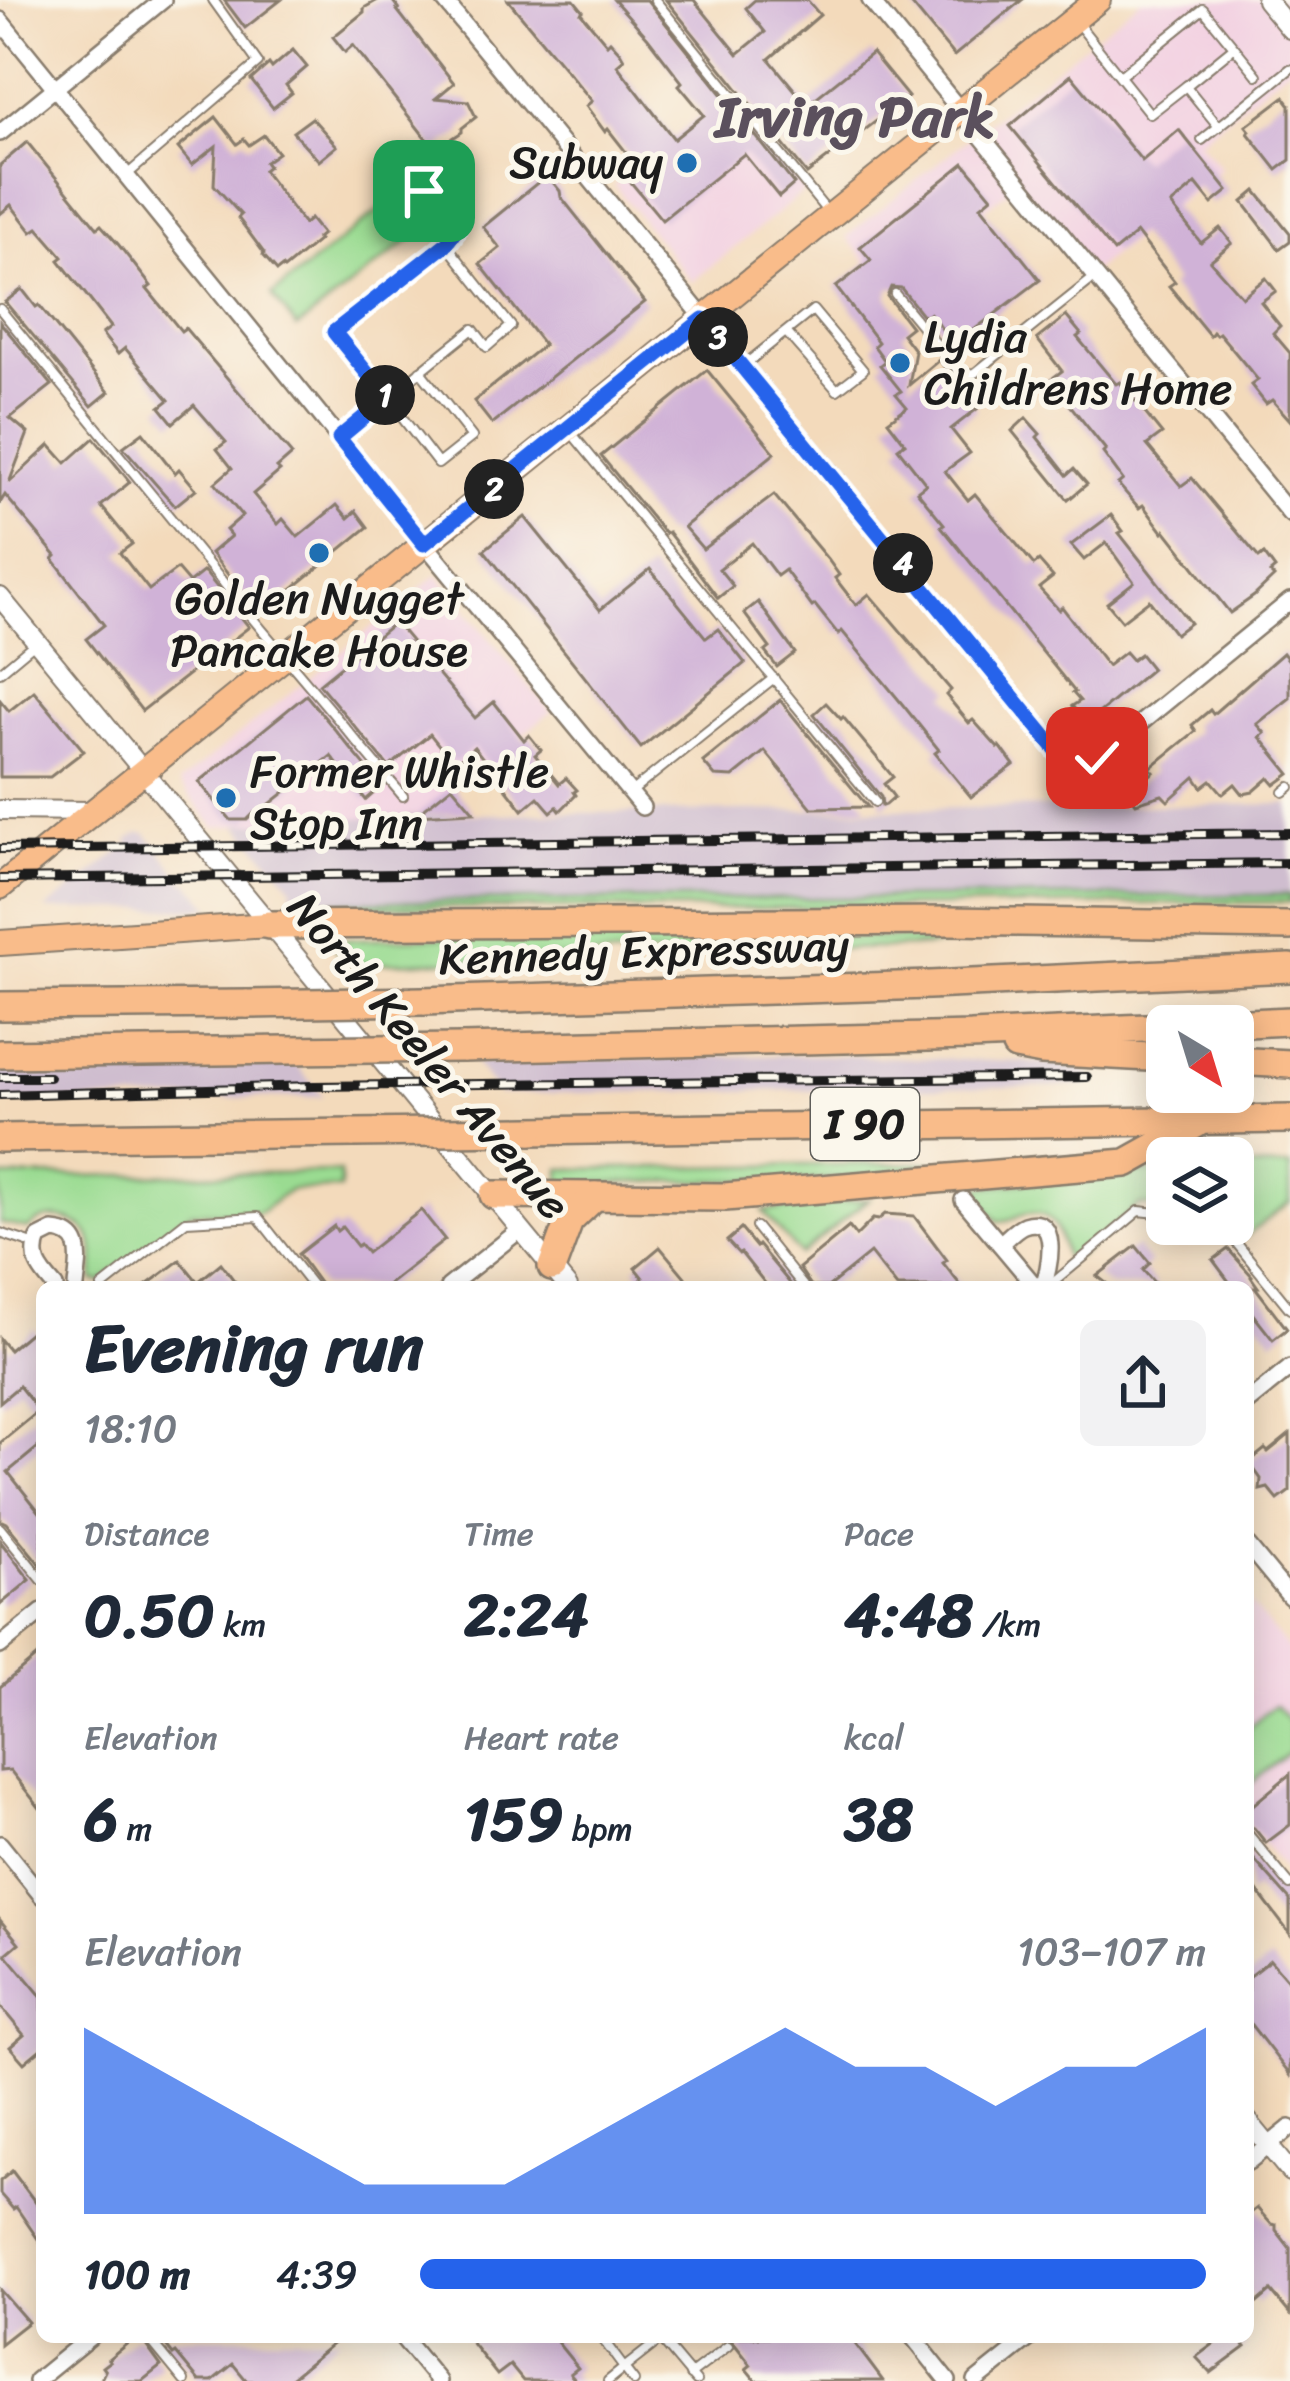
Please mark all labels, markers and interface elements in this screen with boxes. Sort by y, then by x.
district label: Irving Park [712,66,995,167]
place label: Subway [509,123,664,203]
pin [373,140,475,242]
marker: Subway [674,150,700,176]
icon: arrive [391,158,457,224]
place label: Lydia Childrens Home [924,297,1232,429]
pin: 3 [688,307,748,367]
text: 3 [709,308,727,366]
marker: Lydia Childrens Home [887,350,913,376]
pin: 1 [355,365,415,425]
text: 1 [378,366,392,424]
pin: 2 [464,459,524,519]
text: 2 [484,460,504,518]
pin: 4 [873,533,933,593]
text: 4 [893,534,913,592]
marker: Golden Nugget Pancake House [306,540,332,566]
place label: Golden Nugget Pancake House [170,559,468,691]
pin [1046,707,1148,809]
icon: check [1064,725,1130,791]
place label: Former Whistle Stop Inn [250,732,549,864]
marker: Former Whistle Stop Inn [213,785,239,811]
street label: North Keeler Avenue [266,873,592,1239]
street label: Kennedy Expressway [438,905,851,999]
north arrow [1146,1005,1254,1113]
map controls [1146,1005,1254,1245]
road number: I 90 [811,1088,919,1160]
button: layers [1146,1137,1254,1245]
text: Evening run [84,1290,424,1407]
button: share [1080,1320,1206,1446]
text: 18:10 [84,1394,177,1463]
text: Distance [84,1505,209,1563]
text: Time [464,1505,534,1563]
text: Pace [844,1505,914,1563]
text: 0.50 [84,1563,215,1669]
text: 2:24 [464,1563,589,1669]
text: 4:48 [844,1563,973,1669]
text: km [215,1596,266,1654]
text: /km [973,1596,1041,1654]
text: Elevation [84,1709,218,1767]
text: Heart rate [464,1709,619,1767]
text: kcal [844,1709,904,1767]
text: 6 [84,1767,118,1873]
text: 159 [464,1767,563,1873]
text: 38 [844,1767,913,1873]
text: m [118,1800,152,1858]
text: bpm [563,1800,633,1858]
text: Elevation [84,1917,242,1986]
text: 103–107 m [1017,1917,1206,1986]
text: 100 m [84,2240,190,2309]
text: 4:39 [276,2240,358,2309]

